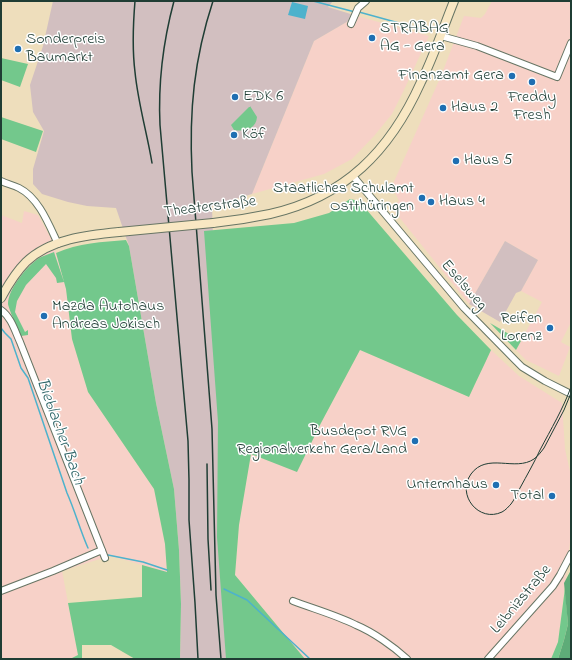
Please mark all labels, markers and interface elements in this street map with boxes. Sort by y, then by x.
place label: STRABAG AG - Gera [380,19,449,57]
place label: Sonderpreis Baumarkt [26,30,105,68]
marker: STRABAG AG - Gera [367,33,377,43]
marker: Sonderpreis Baumarkt [13,44,23,54]
place label: Finanzamt Gera [398,66,504,86]
marker: Finanzamt Gera [507,71,517,81]
marker: Freddy Fresh [527,77,537,87]
place label: EDK 6 [243,87,283,107]
place label: Freddy Fresh [508,88,556,126]
marker: EDK 6 [230,92,240,102]
place label: Haus 2 [451,98,498,118]
marker: Haus 2 [438,103,448,113]
place label: Köf [242,125,266,145]
marker: Köf [229,130,239,140]
place label: Haus 5 [464,151,512,171]
marker: Haus 5 [451,156,461,166]
place label: Staatliches Schulamt Ostthüringen [273,179,414,217]
place label: Haus 4 [439,192,485,212]
street label: Theaterstraße [163,193,257,223]
marker: Staatliches Schulamt Ostthüringen [417,193,427,203]
marker: Haus 4 [426,197,436,207]
street label: Eselsweg [436,257,490,315]
place label: Mazda Autohaus Andreas Jokisch [52,297,164,335]
place label: Reifen Lorenz [501,309,542,347]
marker: Mazda Autohaus Andreas Jokisch [39,311,49,321]
marker: Reifen Lorenz [545,323,555,333]
water label: Bieblacher Bach [30,376,88,488]
place label: Busdepot RVG Regionalverkehr Gera/Land [237,422,407,460]
marker: Busdepot RVG Regionalverkehr Gera/Land [410,436,420,446]
place label: Untermhaus [407,475,488,495]
marker: Untermhaus [491,480,501,490]
place label: Total [510,486,544,506]
marker: Total [547,491,557,501]
street label: Leibnizstraße [487,561,557,639]

